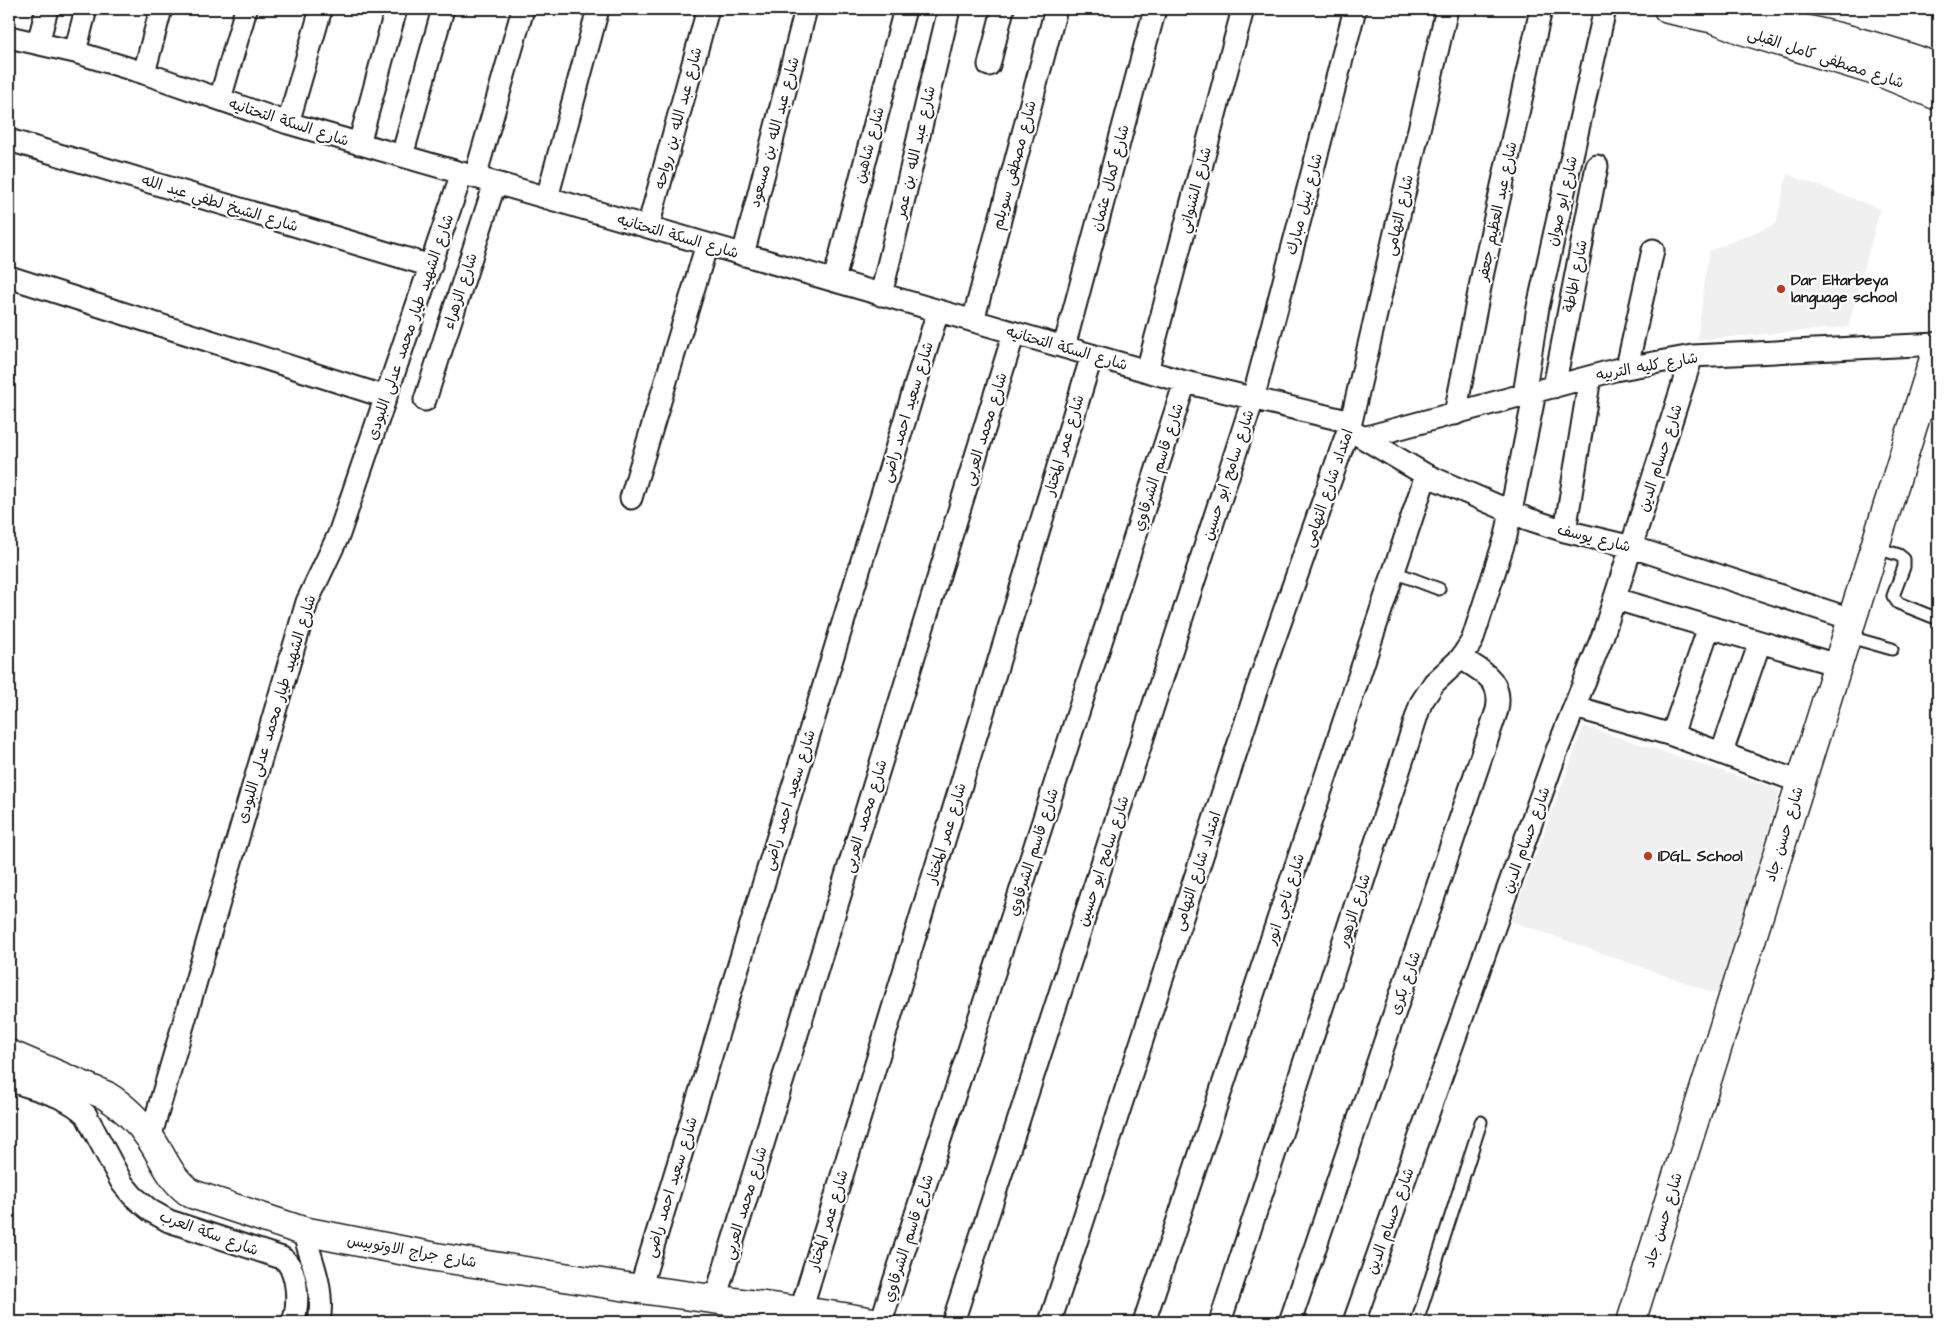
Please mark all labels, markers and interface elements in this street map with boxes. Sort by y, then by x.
street label: شارع مصطفى كامل القبلى [1745,23,1907,94]
street label: شارع عبد الله بن رواحه [649,45,708,191]
street label: شارع عبد الله بن مسعود [744,55,805,210]
street label: شارع عبد الله بن عمر [890,84,941,222]
street label: شارع السكة التحتانيه [226,93,352,152]
street label: شارع مصطفى سويلم [987,98,1043,232]
street label: شارع شاهين [849,105,890,186]
street label: شارع كمال عثمان [1086,122,1135,234]
street label: شارع عبد العظيم جعفر [1472,140,1522,284]
street label: شارع الشنواني [1174,145,1219,236]
street label: شارع نبيل مبارك [1281,151,1328,257]
street label: شارع ابو صوان [1542,154,1583,248]
street label: شارع الشيخ لطفي عبد الله [138,170,301,239]
street label: شارع التهامى [1380,172,1419,258]
street label: شارع السكة التحتانيه [615,209,741,264]
street label: شارع الشهيد طيار محمد عدلى اللبودى [362,211,459,443]
street label: شارع اطاطة [1558,238,1593,314]
street label: شارع الزهراء [438,250,483,332]
place label: Dar Eltarbeya language school [1791,270,1898,310]
marker: Dar Eltarbeya language school [1775,283,1787,295]
street label: شارع السكة التحتانيه [1004,321,1130,376]
street label: شارع سعيد احمد راضى [876,339,939,485]
street label: شارع كليه التربيه [1594,347,1700,386]
street label: شارع محمد العربى [958,370,1013,488]
street label: شارع عمر المختار [1039,392,1090,499]
street label: شارع قاسم الشرقاوي [1128,401,1190,534]
street label: شارع حسام الدين [1633,402,1688,515]
street label: شارع سامح ابو حسين [1197,407,1260,543]
street label: امتداد شارع التهامى [1298,426,1359,550]
street label: شارع يوسف [1555,519,1633,558]
street label: شارع الشهيد طيار محمد عدلى اللبودى [232,592,321,826]
street label: شارع سعيد احمد راضى [758,727,821,873]
street label: شارع محمد العربى [838,757,893,875]
street label: شارع عمر المختار [921,780,972,887]
street label: شارع حسام الدين [1497,784,1556,896]
street label: شارع حسن جاد [1760,784,1809,884]
street label: شارع قاسم الشرقاوي [1003,786,1065,919]
street label: شارع سامح ابو حسين [1072,793,1135,929]
street label: امتداد شارع التهامى [1168,809,1227,933]
place label: IDGL School [1658,846,1743,867]
marker: IDGL School [1642,850,1654,862]
street label: شارع ناجي انور [1261,851,1312,949]
street label: شارع الزهور [1333,871,1376,950]
street label: شارع بكرى [1385,949,1426,1018]
street label: شارع سعيد احمد راضى [640,1114,703,1260]
street label: شارع محمد العربى [718,1144,773,1262]
street label: شارع حسام الدين [1361,1165,1420,1277]
street label: شارع عمر المختار [803,1167,854,1274]
street label: شارع حسن جاد [1639,1170,1688,1270]
street label: شارع قاسم الشرقاوي [878,1172,940,1305]
street label: شارع سكة العرب [156,1206,261,1261]
street label: شارع جراج الاوتوبيس [346,1230,478,1273]

